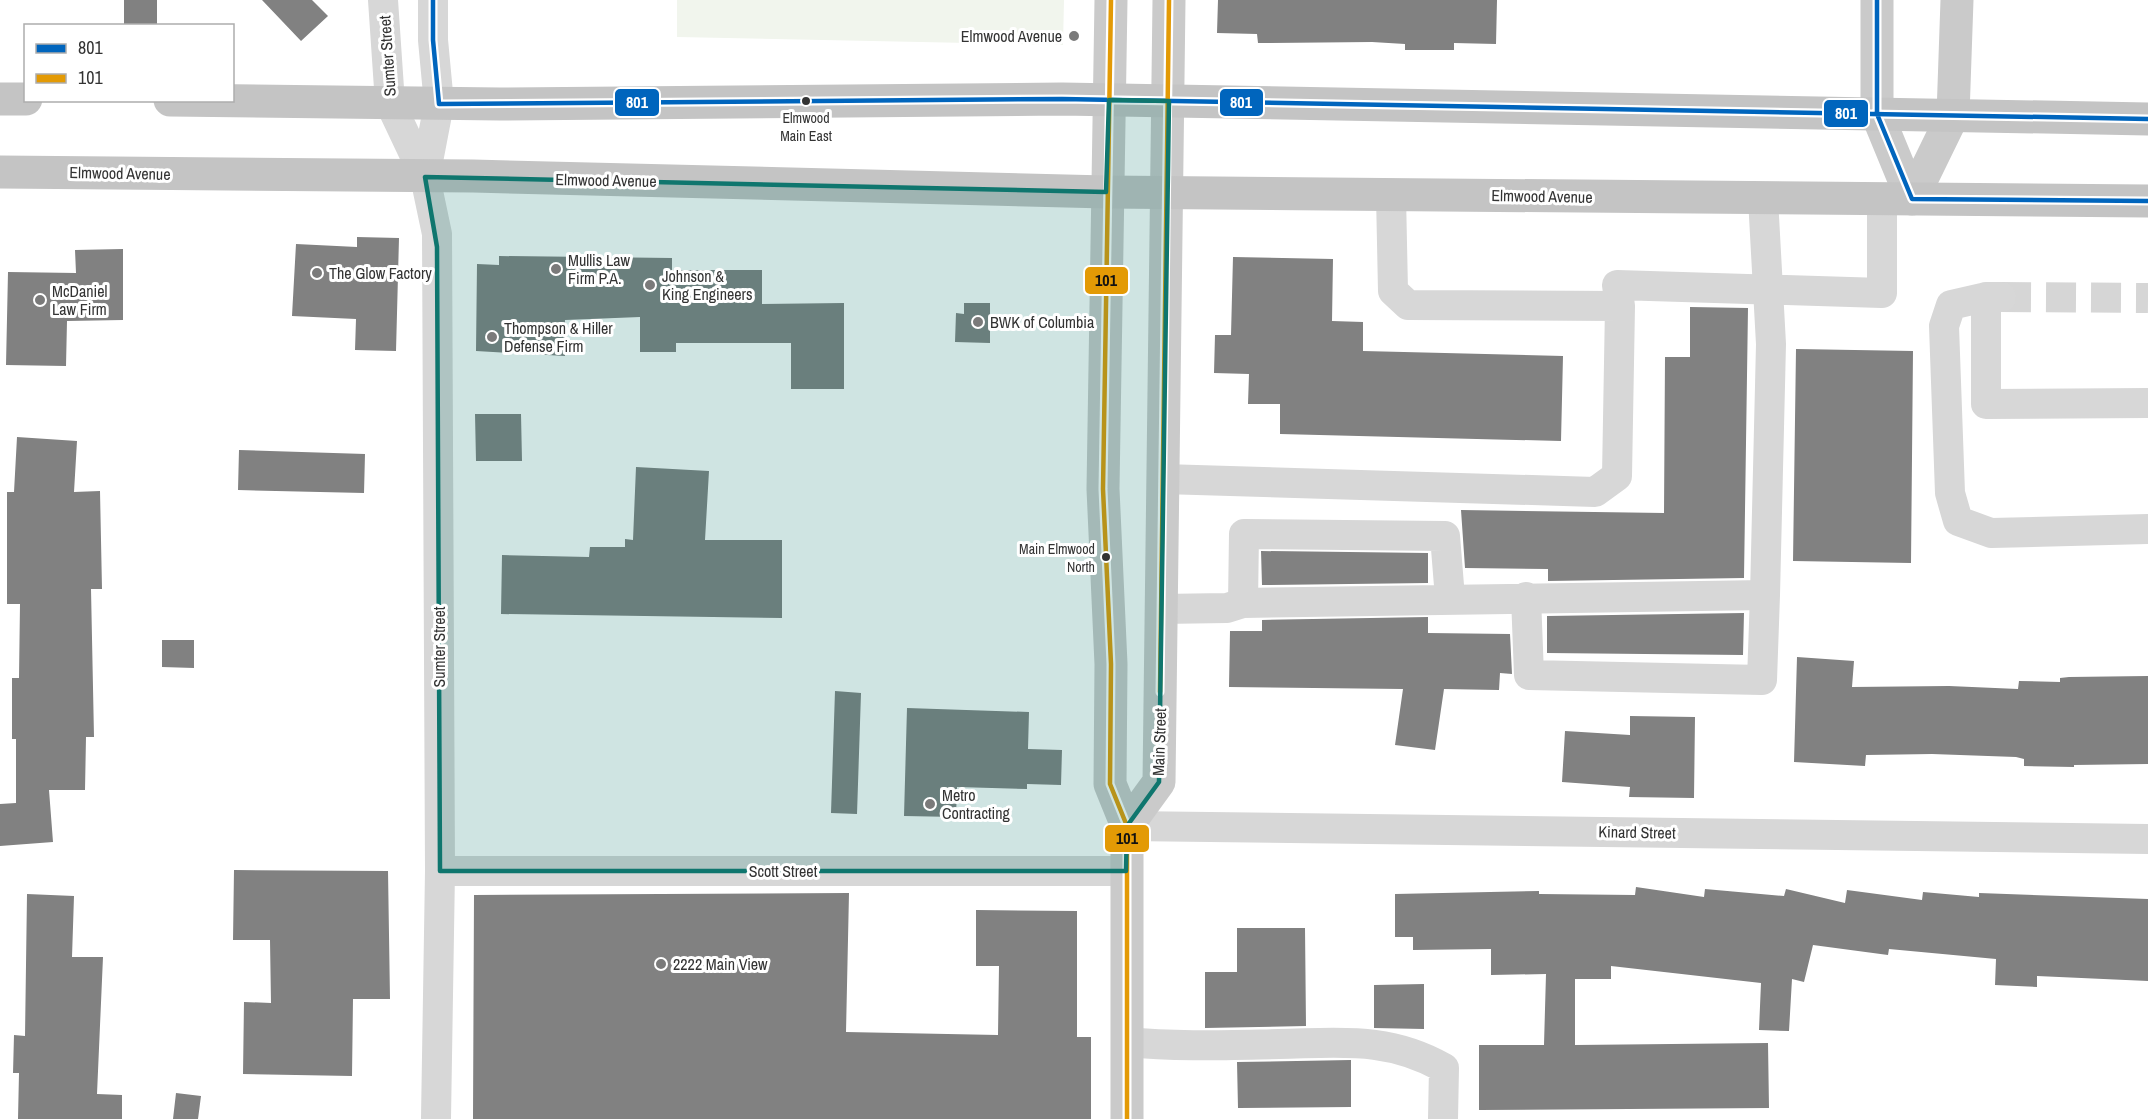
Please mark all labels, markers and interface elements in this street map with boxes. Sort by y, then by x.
street label: Sumter Street [373,15,401,97]
legend [24,24,234,102]
place label: Elmwood Avenue [961,25,1062,47]
marker: Elmwood Avenue [1067,29,1081,43]
text: 801 [78,35,103,60]
text: 101 [78,65,103,90]
line badge: 801 [614,88,660,117]
line badge: 801 [1219,88,1264,117]
text: 801 [626,91,649,113]
text: 801 [1230,91,1253,113]
marker: Elmwood Main East [800,95,812,107]
line badge: 801 [1823,99,1869,128]
text: 801 [1835,102,1858,124]
place label: Elmwood Main East [780,109,832,145]
street label: Elmwood Avenue [69,161,171,185]
street label: Elmwood Avenue [555,168,657,192]
street label: Elmwood Avenue [1491,184,1593,208]
place label: Mullis Law Firm P.A. [568,249,630,289]
place label: The Glow Factory [329,262,432,284]
marker: Mullis Law Firm P.A. [549,262,563,276]
place label: Johnson & King Engineers [662,265,752,305]
marker: The Glow Factory [310,266,324,280]
line badge: 101 [1084,266,1129,295]
text: 101 [1095,269,1118,291]
marker: Johnson & King Engineers [643,278,657,292]
place label: McDaniel Law Firm [52,280,107,320]
marker: McDaniel Law Firm [33,293,47,307]
place label: BWK of Columbia [990,311,1095,333]
marker: BWK of Columbia [971,315,985,329]
place label: Thompson & Hiller Defense Firm [504,317,613,357]
marker: Thompson & Hiller Defense Firm [485,330,499,344]
place label: Main Elmwood North [1019,540,1095,576]
marker: Main Elmwood North [1100,551,1112,563]
street label: Sumter Street [428,606,450,687]
street label: Main Street [1147,707,1171,776]
place label: Metro Contracting [942,784,1011,824]
marker: Metro Contracting [923,797,937,811]
street label: Kinard Street [1598,820,1676,844]
line badge: 101 [1104,824,1150,853]
text: 101 [1116,827,1139,849]
street label: Scott Street [749,860,818,882]
place label: 2222 Main View [673,953,768,975]
marker: 2222 Main View [654,957,668,971]

